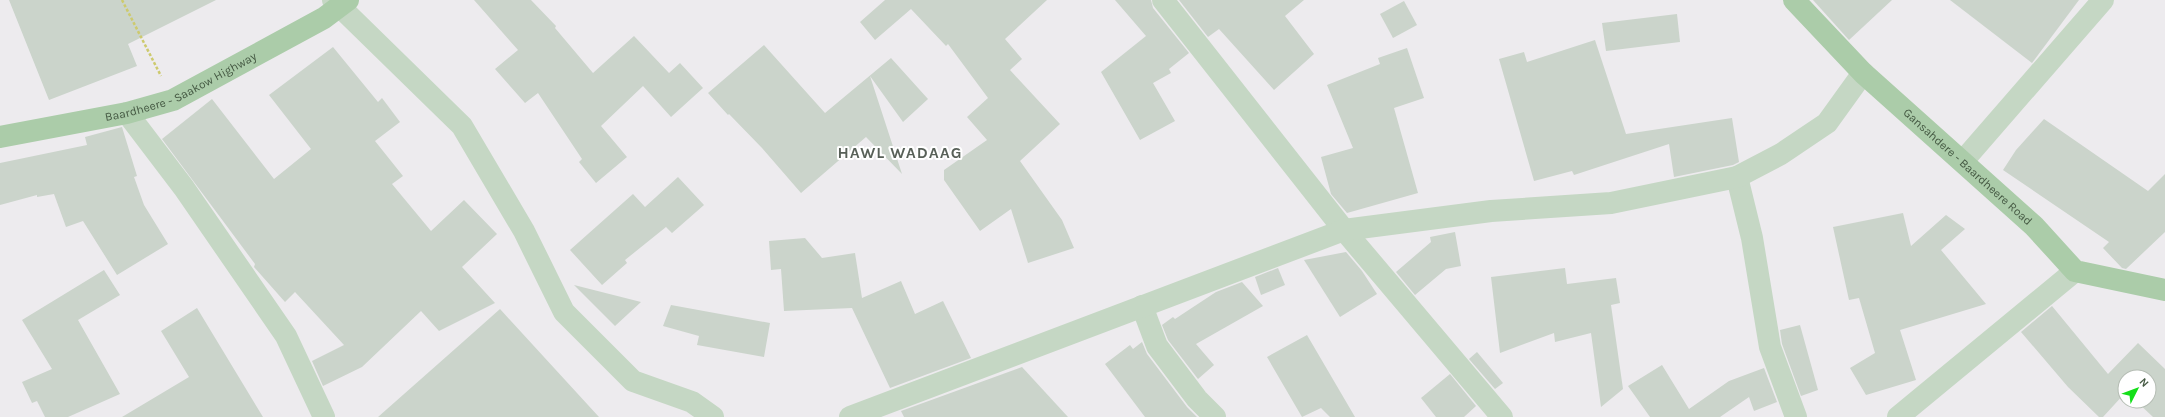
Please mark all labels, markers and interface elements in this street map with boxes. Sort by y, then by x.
street label: Baardheere - Saakow Highway [104,49,259,124]
street label: Gansahdere - Baardheere Road [1900,105,2035,228]
district label: HAWL WADAAG [837,143,963,162]
north arrow [2117,369,2157,409]
text: N [2137,375,2152,390]

